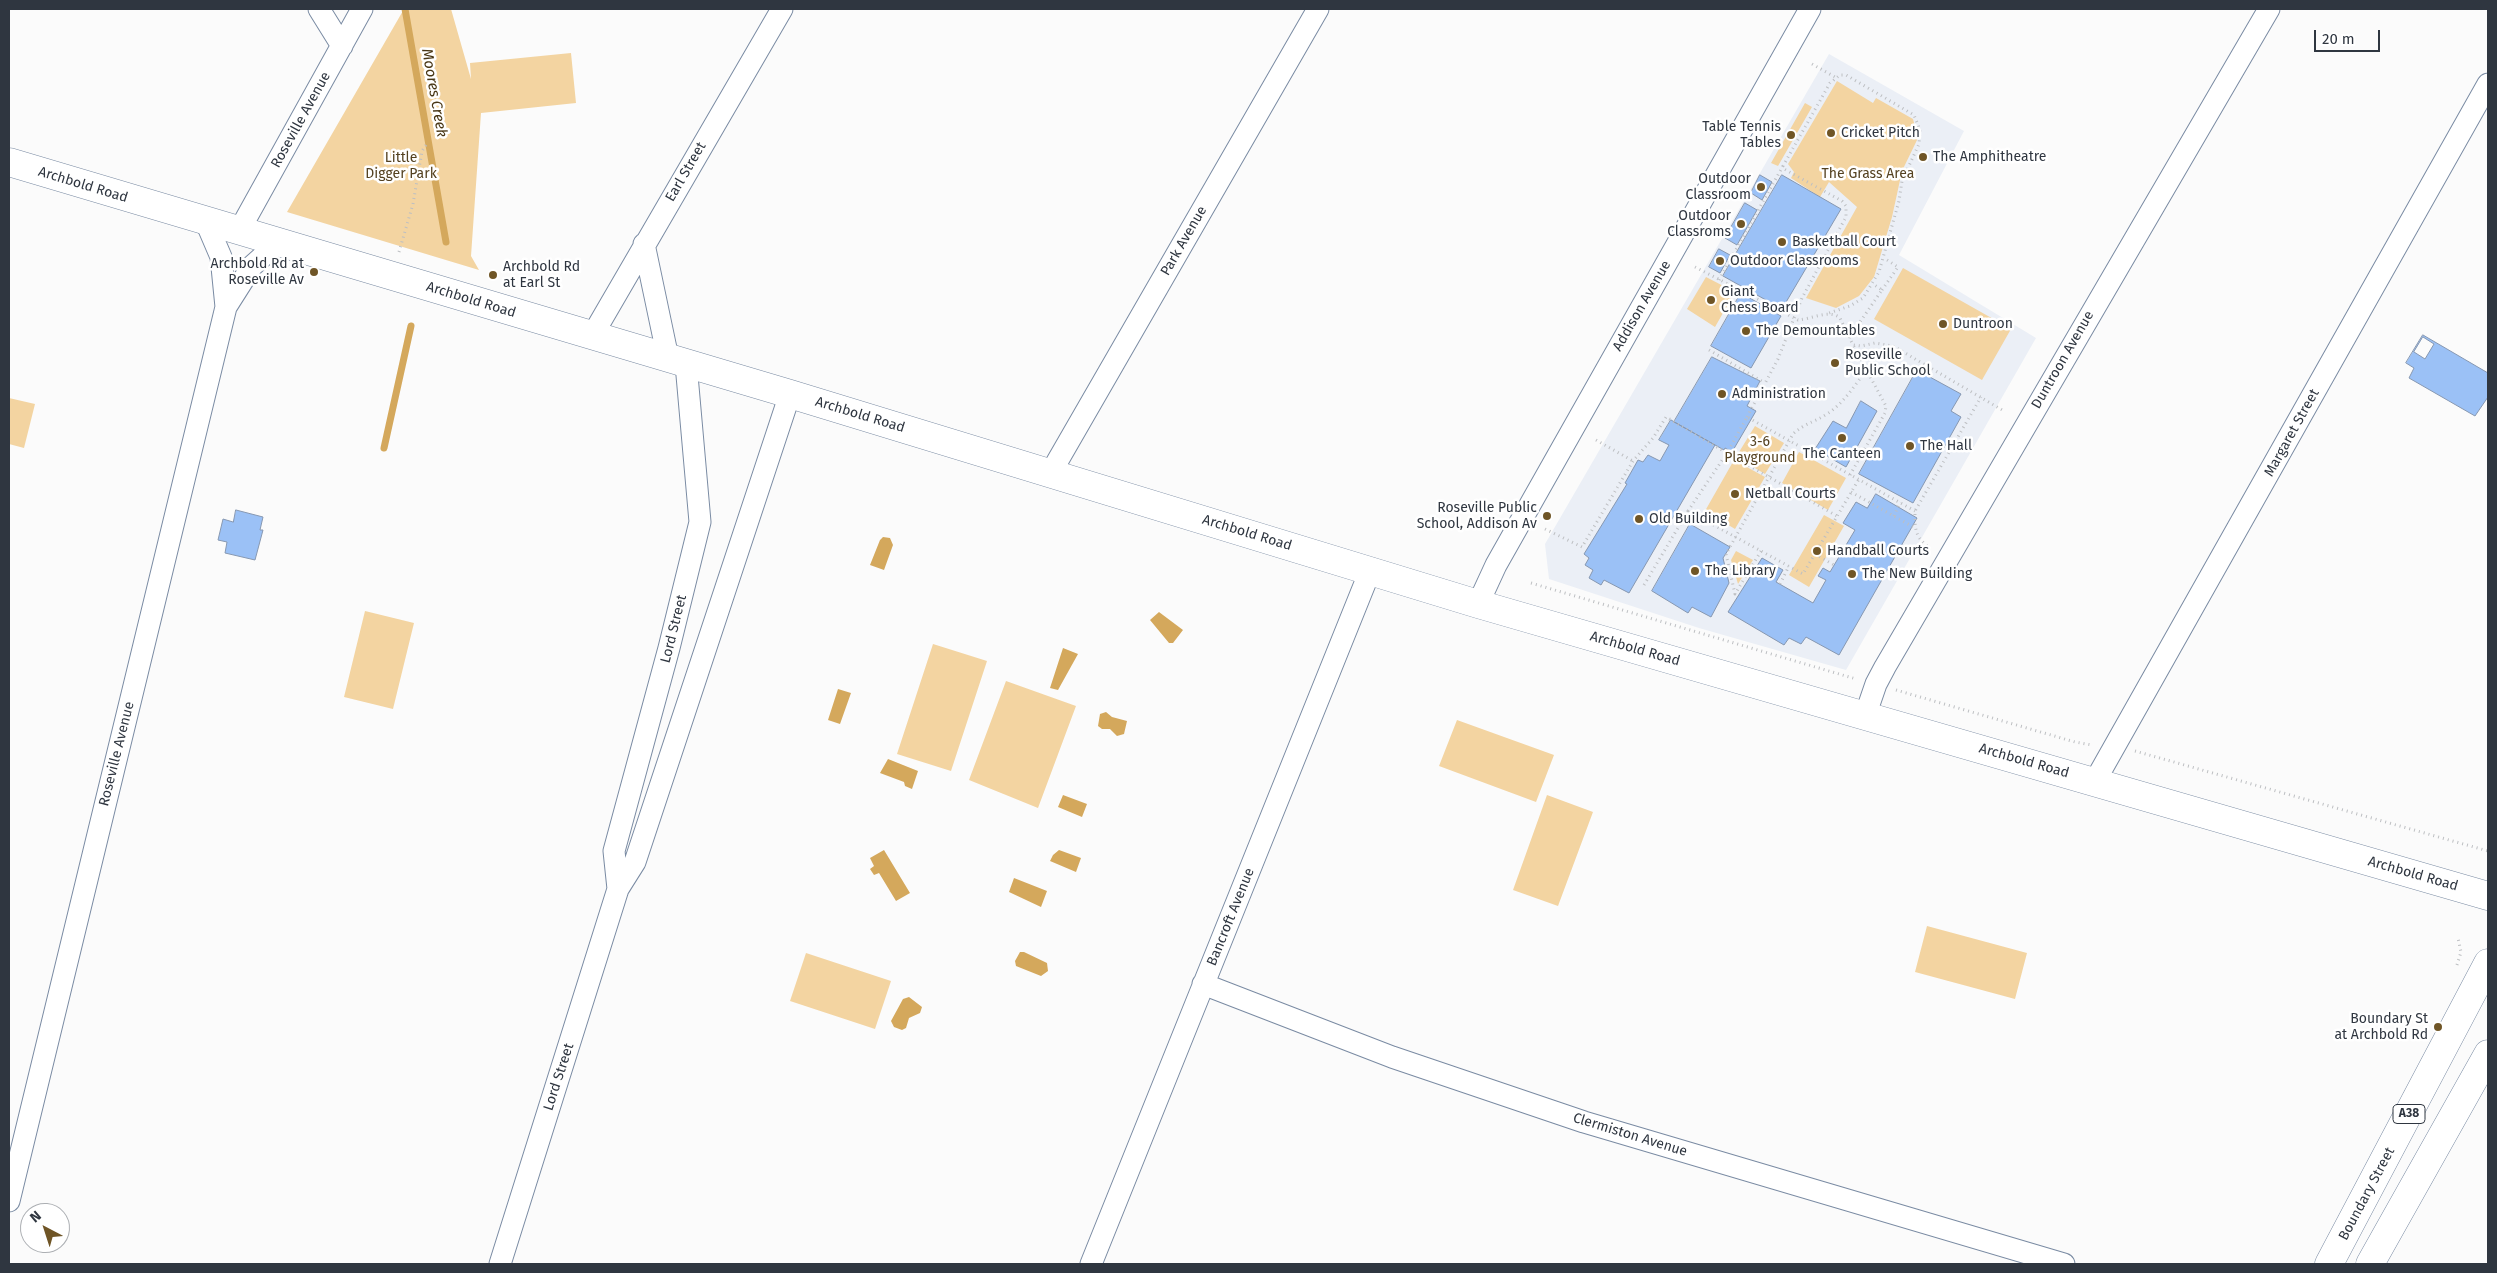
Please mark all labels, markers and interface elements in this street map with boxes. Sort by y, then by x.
scale bar [2317,20,2383,52]
text: 20 m [2322,30,2355,48]
water label: Moores Creek [417,47,451,139]
street label: Roseville Avenue [268,69,334,171]
place label: Table Tennis Tables [1702,119,1781,152]
place label: Cricket Pitch [1841,125,1920,141]
marker: Cricket Pitch [1825,127,1837,139]
marker: Table Tennis Tables [1785,129,1797,141]
street label: Earl Street [662,139,710,205]
place label: The Amphitheatre [1933,149,2046,165]
park label: Little Digger Park [365,150,437,182]
marker: The Amphitheatre [1917,151,1929,163]
street label: Archbold Road [36,163,130,207]
park label: The Grass Area [1822,166,1914,182]
place label: Outdoor Classroom [1686,171,1751,203]
marker: Outdoor Classroom [1755,181,1767,193]
street label: Park Avenue [1157,203,1211,279]
place label: Outdoor Classroms [1667,208,1731,240]
marker: Outdoor Classroms [1735,218,1747,230]
place label: Basketball Court [1792,234,1896,250]
marker: Basketball Court [1776,236,1788,248]
place label: Outdoor Classrooms [1730,253,1859,269]
marker: Outdoor Classrooms [1714,255,1726,267]
place label: Archbold Rd at Roseville Av [210,256,304,288]
street label: Addison Avenue [1609,258,1675,354]
place label: Archbold Rd at Earl St [503,259,580,292]
marker: Archbold Rd at Roseville Av [308,266,320,278]
marker: Archbold Rd at Earl St [487,269,499,281]
street label: Archbold Road [424,278,518,322]
place label: Giant Chess Board [1721,284,1799,316]
marker: Giant Chess Board [1705,294,1717,306]
street label: Duntroon Avenue [2028,308,2098,412]
place label: Duntroon [1953,316,2013,332]
marker: Duntroon [1937,318,1949,330]
place label: The Demountables [1756,323,1875,339]
marker: The Demountables [1740,325,1752,337]
place label: Roseville Public School [1845,347,1931,380]
marker: Roseville Public School [1829,357,1841,369]
place label: Administration [1732,386,1826,402]
street label: Margaret Street [2261,386,2323,480]
marker: Administration [1716,388,1728,400]
street label: Archbold Road [813,393,907,437]
marker: The Canteen [1836,432,1848,444]
park label: 3-6 Playground [1724,434,1796,467]
place label: The Hall [1920,438,1972,454]
marker: The Hall [1904,440,1916,452]
place label: The Canteen [1803,446,1881,462]
place label: Netball Courts [1745,486,1836,502]
marker: Netball Courts [1729,488,1741,500]
place label: Roseville Public School, Addison Av [1417,500,1537,532]
marker: Roseville Public School, Addison Av [1541,510,1553,522]
street label: Archbold Road [1200,511,1294,555]
place label: Old Building [1649,511,1727,527]
marker: Old Building [1633,513,1645,525]
place label: Handball Courts [1827,543,1929,559]
marker: Handball Courts [1811,545,1823,557]
place label: The Library [1705,563,1776,579]
marker: The Library [1689,565,1701,577]
place label: The New Building [1862,566,1972,582]
marker: The New Building [1846,568,1858,580]
street label: Lord Street [657,593,691,665]
street label: Archbold Road [1588,628,1682,670]
street label: Roseville Avenue [96,700,138,808]
street label: Archbold Road [1977,740,2071,782]
street label: Archbold Road [2366,853,2460,895]
street label: Bancroft Avenue [1204,866,1258,968]
place label: Boundary St at Archbold Rd [2334,1011,2428,1044]
marker: Boundary St at Archbold Rd [2432,1021,2444,1033]
street label: Lord Street [540,1041,578,1113]
road number: A38 [2393,1104,2425,1124]
street label: Clermiston Avenue [1571,1110,1689,1160]
street label: Boundary Street [2335,1145,2399,1243]
north arrow [20,1203,70,1253]
text: N [27,1207,45,1226]

